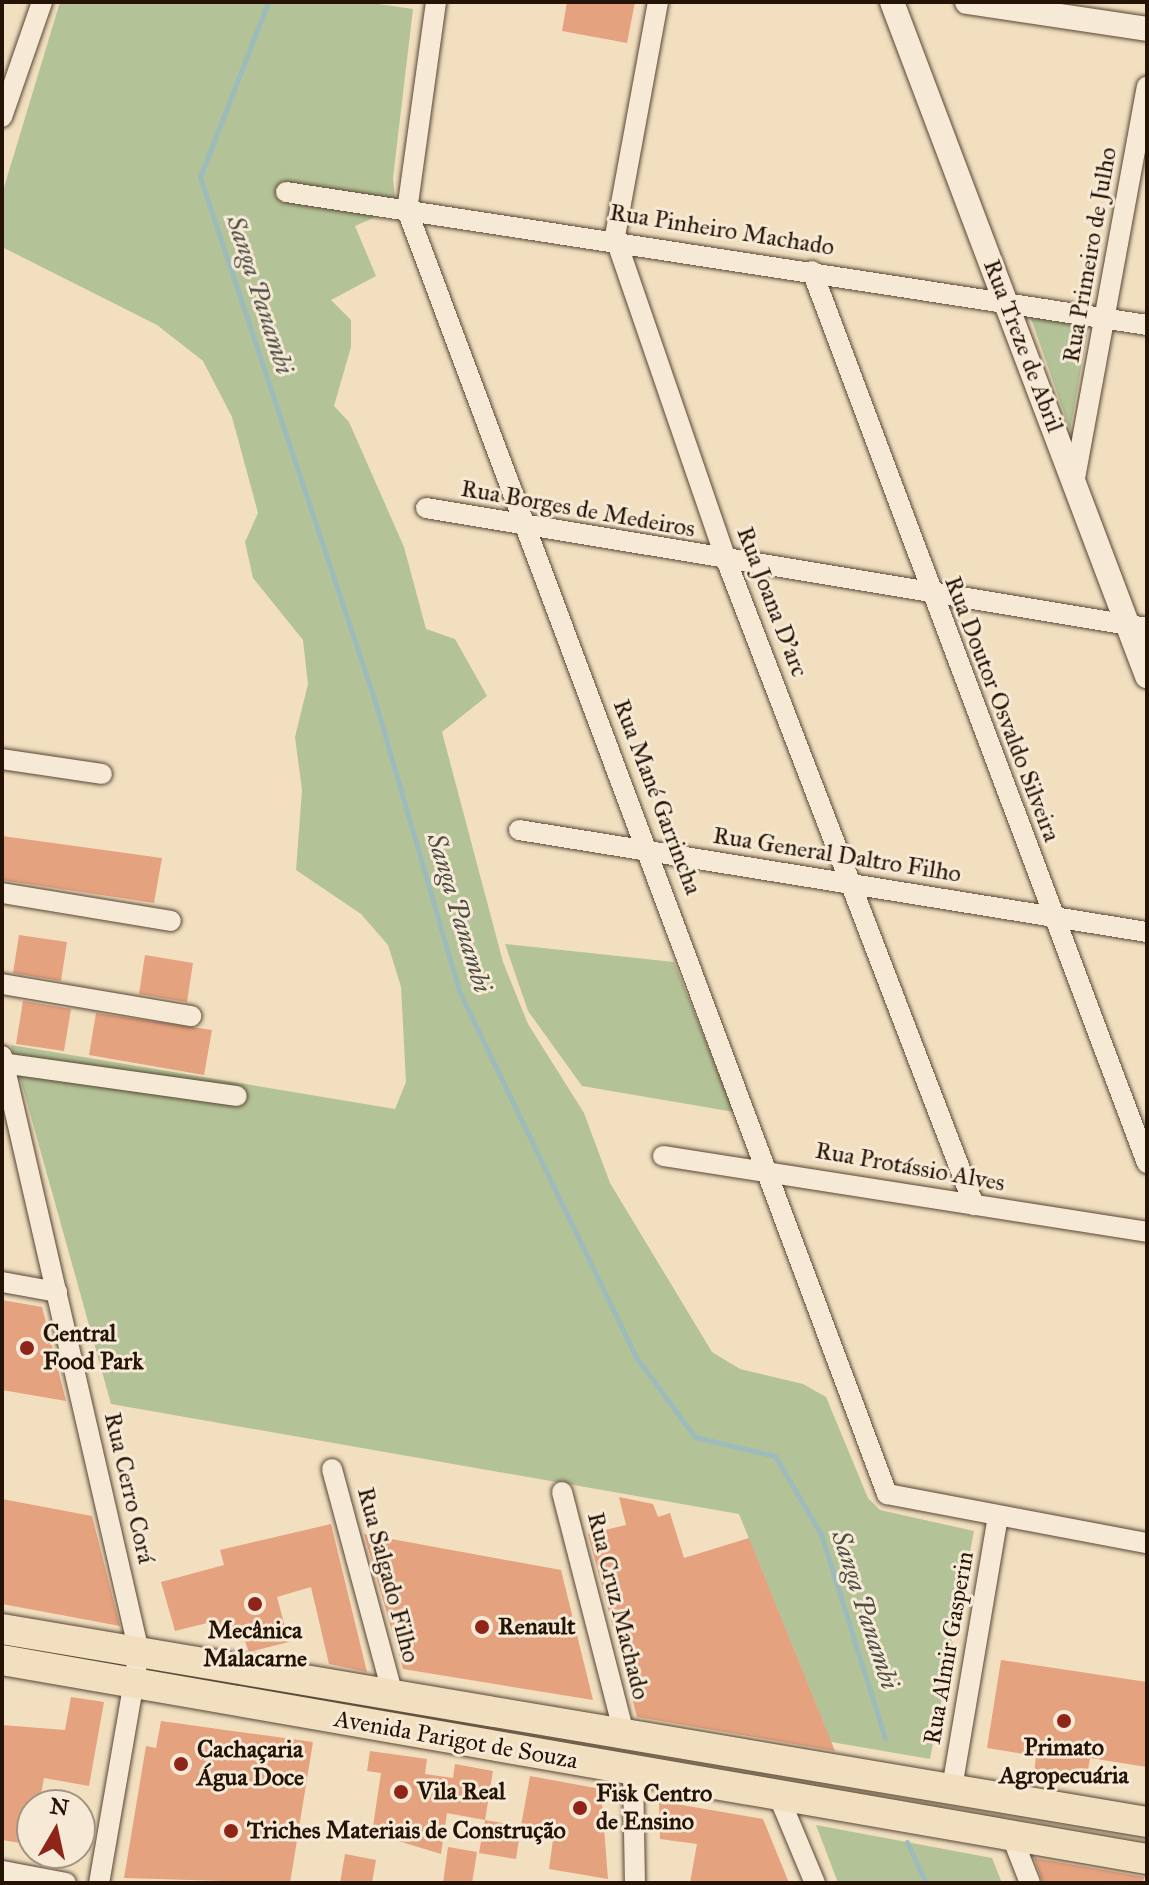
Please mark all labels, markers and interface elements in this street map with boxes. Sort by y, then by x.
street label: Rua Primeiro de Julho [1057,145,1123,365]
street label: Rua Pinheiro Machado [608,198,836,262]
water label: Sanga Panambi [220,212,300,378]
street label: Rua Treze de Abril [977,256,1069,436]
street label: Rua Borges de Medeiros [459,474,697,544]
street label: Rua Joana D'arc [730,523,814,681]
street label: Rua Doutor Osvaldo Silveira [938,572,1066,846]
street label: Rua Mané Garrincha [607,695,707,899]
street label: Rua General Daltro Filho [711,821,963,889]
water label: Sanga Panambi [420,829,498,997]
street label: Rua Protássio Alves [813,1136,1007,1198]
place label: Central Food Park [43,1320,143,1376]
marker: Central Food Park [18,1339,36,1357]
street label: Rua Cerro Corá [98,1410,160,1566]
street label: Rua Salgado Filho [351,1484,425,1666]
street label: Rua Cruz Machado [581,1509,655,1703]
water label: Sanga Panambi [825,1527,905,1693]
street label: Rua Almir Gasperin [918,1549,980,1747]
marker: Mecânica Malacarne [246,1595,264,1613]
place label: Renault [498,1613,576,1641]
place label: Mecânica Malacarne [203,1617,307,1673]
marker: Renault [473,1618,491,1636]
street label: Avenida Parigot de Souza [332,1704,580,1776]
marker: Primato Agropecuária [1055,1712,1073,1730]
place label: Primato Agropecuária [999,1734,1129,1790]
place label: Cachaçaria Água Doce [197,1736,304,1792]
marker: Cachaçaria Água Doce [172,1755,190,1773]
place label: Vila Real [417,1778,505,1806]
place label: Fisk Centro de Ensino [596,1780,712,1836]
marker: Vila Real [392,1783,410,1801]
north arrow [16,1789,96,1869]
text: N [48,1792,71,1822]
marker: Fisk Centro de Ensino [571,1799,589,1817]
place label: Triches Materiais de Construção [247,1817,566,1845]
marker: Triches Materiais de Construção [222,1822,240,1840]

